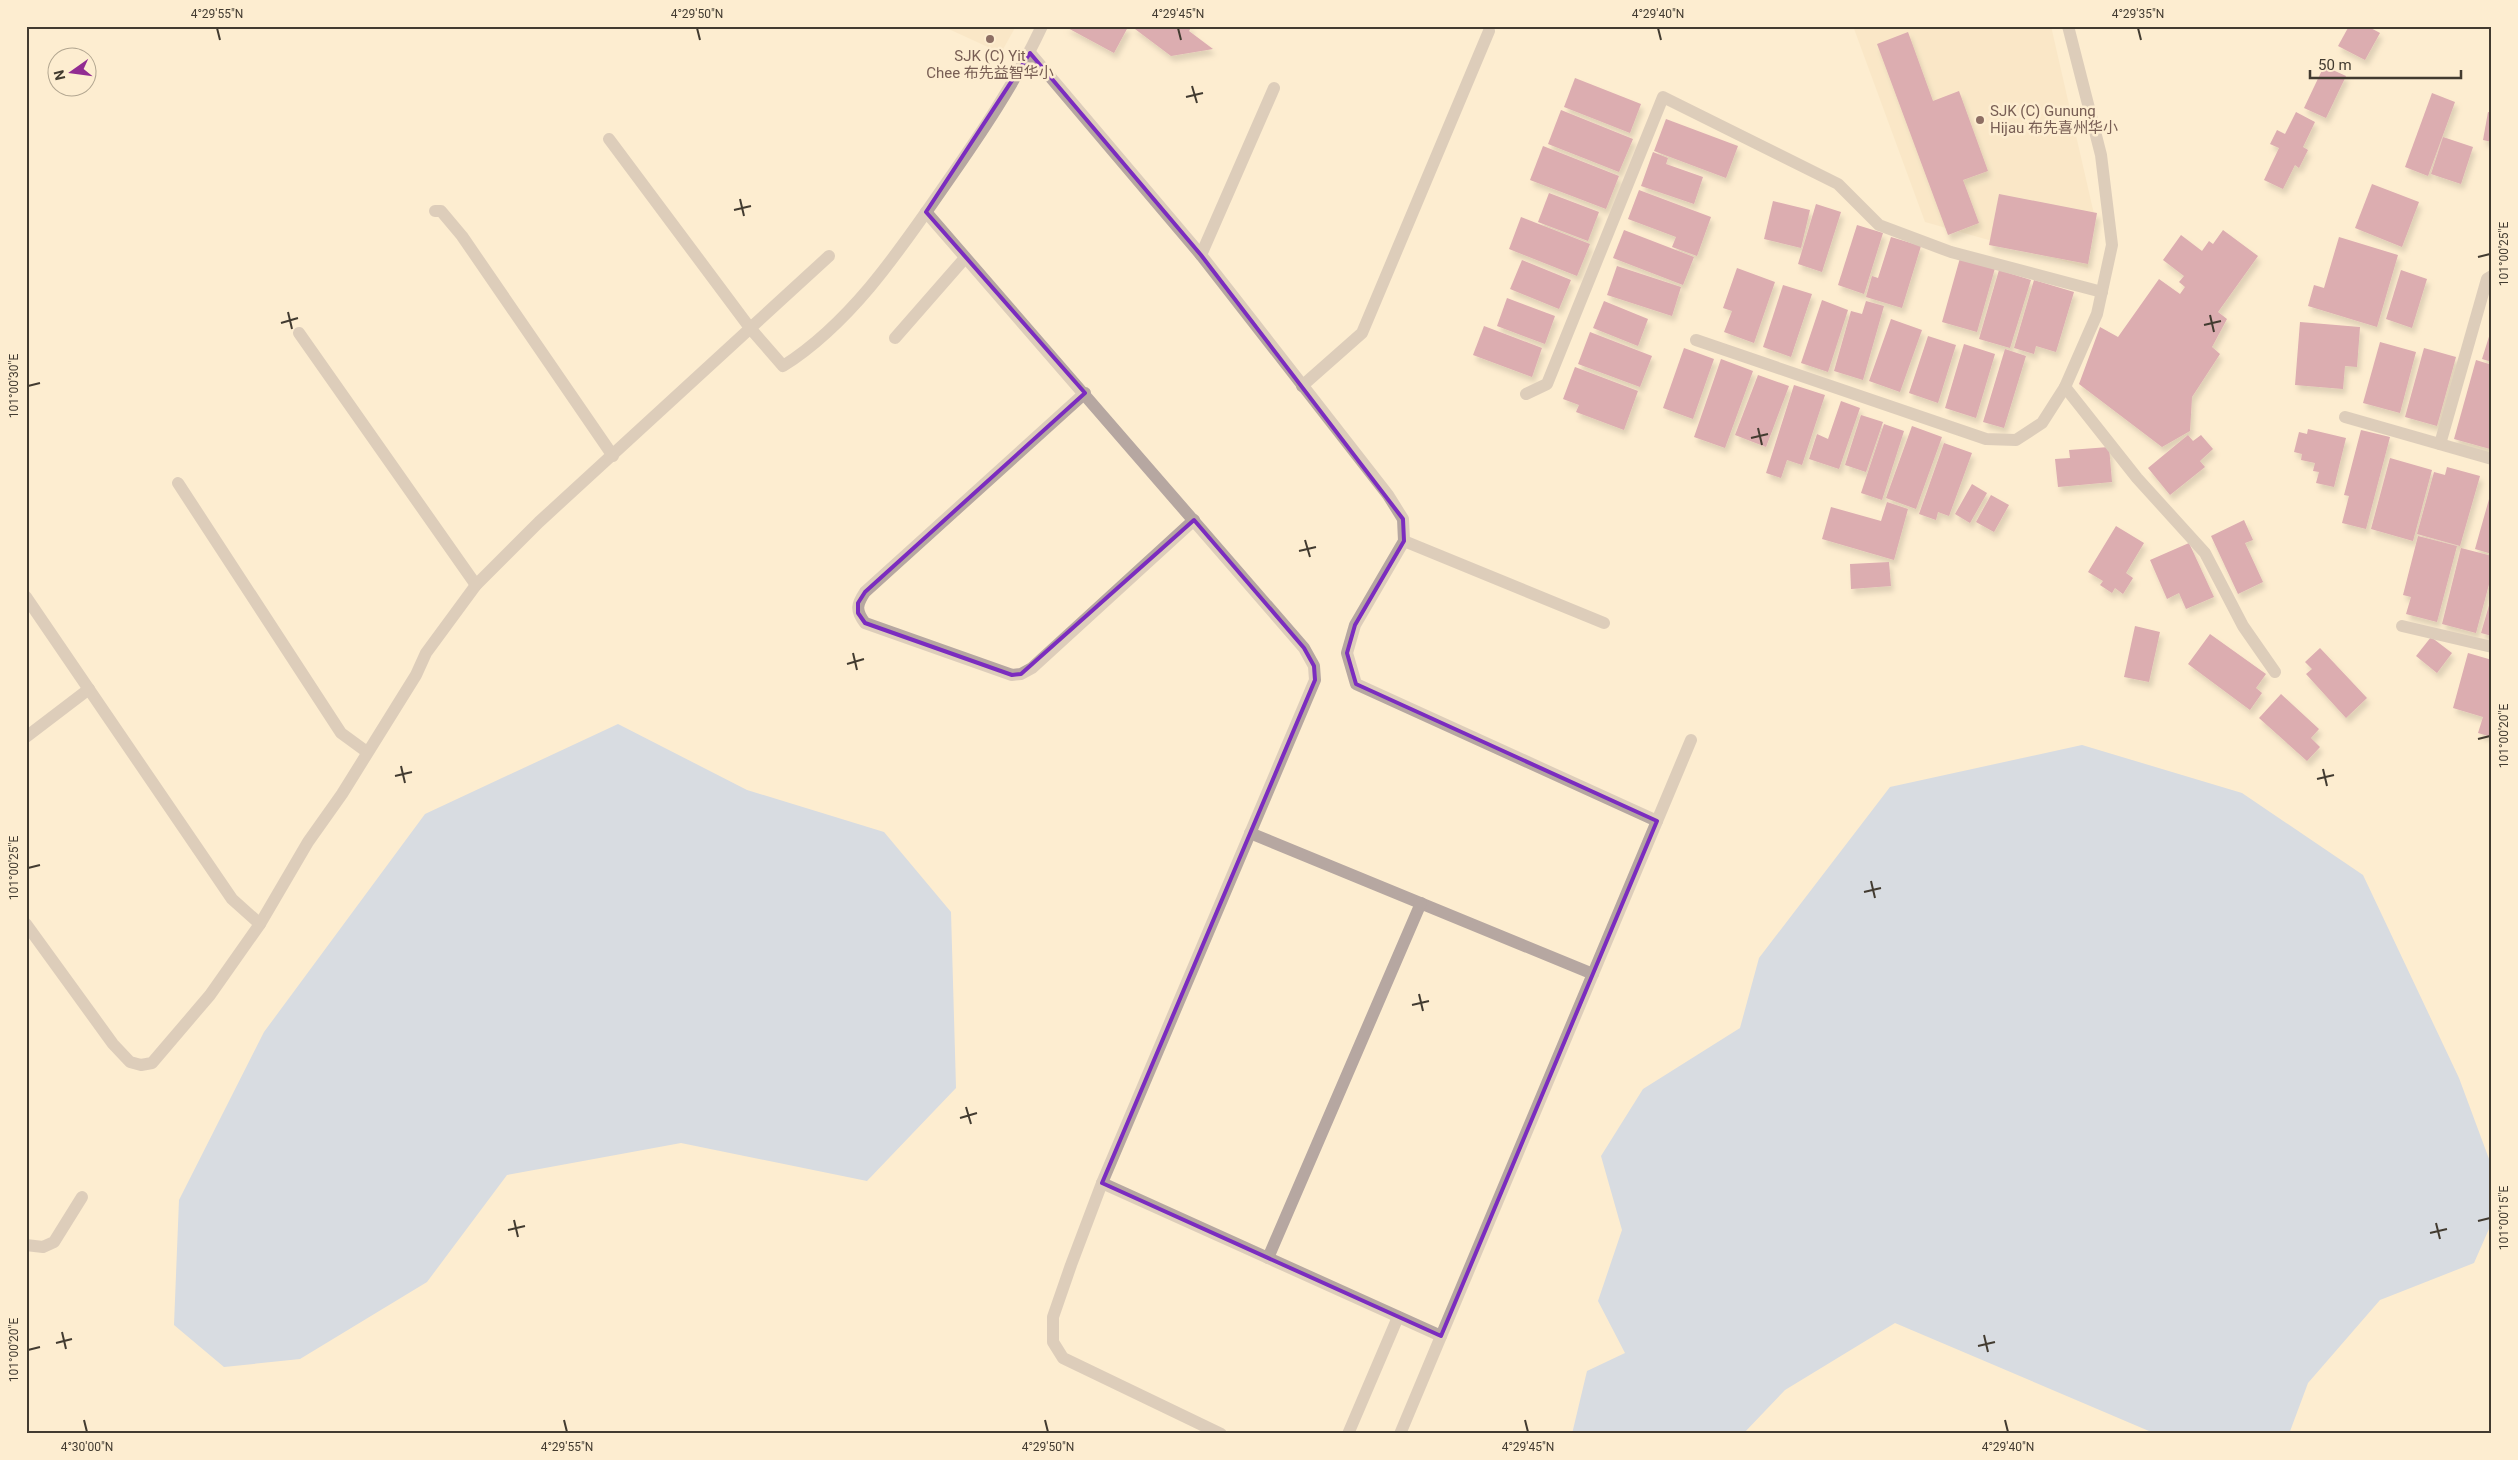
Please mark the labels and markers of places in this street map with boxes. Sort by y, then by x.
marker: SJK (C) Yit Chee 布先益智华小 [984,33,996,45]
place label: SJK (C) Yit Chee 布先益智华小 [926,47,1054,82]
place label: SJK (C) Gunung Hijau 布先喜州华小 [1990,102,2118,137]
marker: SJK (C) Gunung Hijau 布先喜州华小 [1974,114,1986,126]

